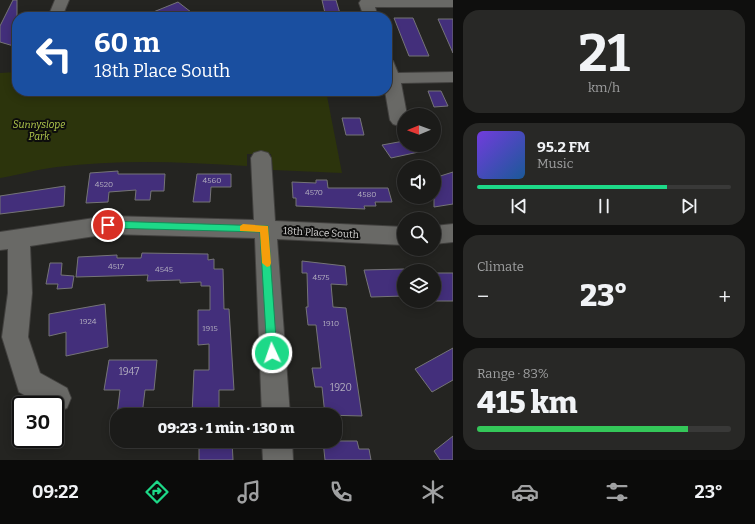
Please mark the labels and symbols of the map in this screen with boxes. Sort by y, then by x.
north arrow [397,108,441,152]
park label: Sunnyslope Park [13,119,65,143]
house number: 4560 [203,176,221,185]
house number: 4520 [95,180,113,189]
house number: 4570 [305,188,323,197]
house number: 4580 [358,190,376,199]
pin [91,208,125,242]
street label: 18th Place South [283,225,360,241]
house number: 4517 [108,262,124,271]
house number: 4545 [155,265,173,274]
house number: 4575 [313,273,329,282]
house number: 1924 [80,317,97,326]
house number: 1910 [323,319,339,328]
house number: 1915 [202,324,218,333]
position arrow [251,332,293,374]
house number: 1947 [119,366,139,378]
house number: 1920 [330,382,352,394]
speed limit sign: 30 [12,396,64,448]

